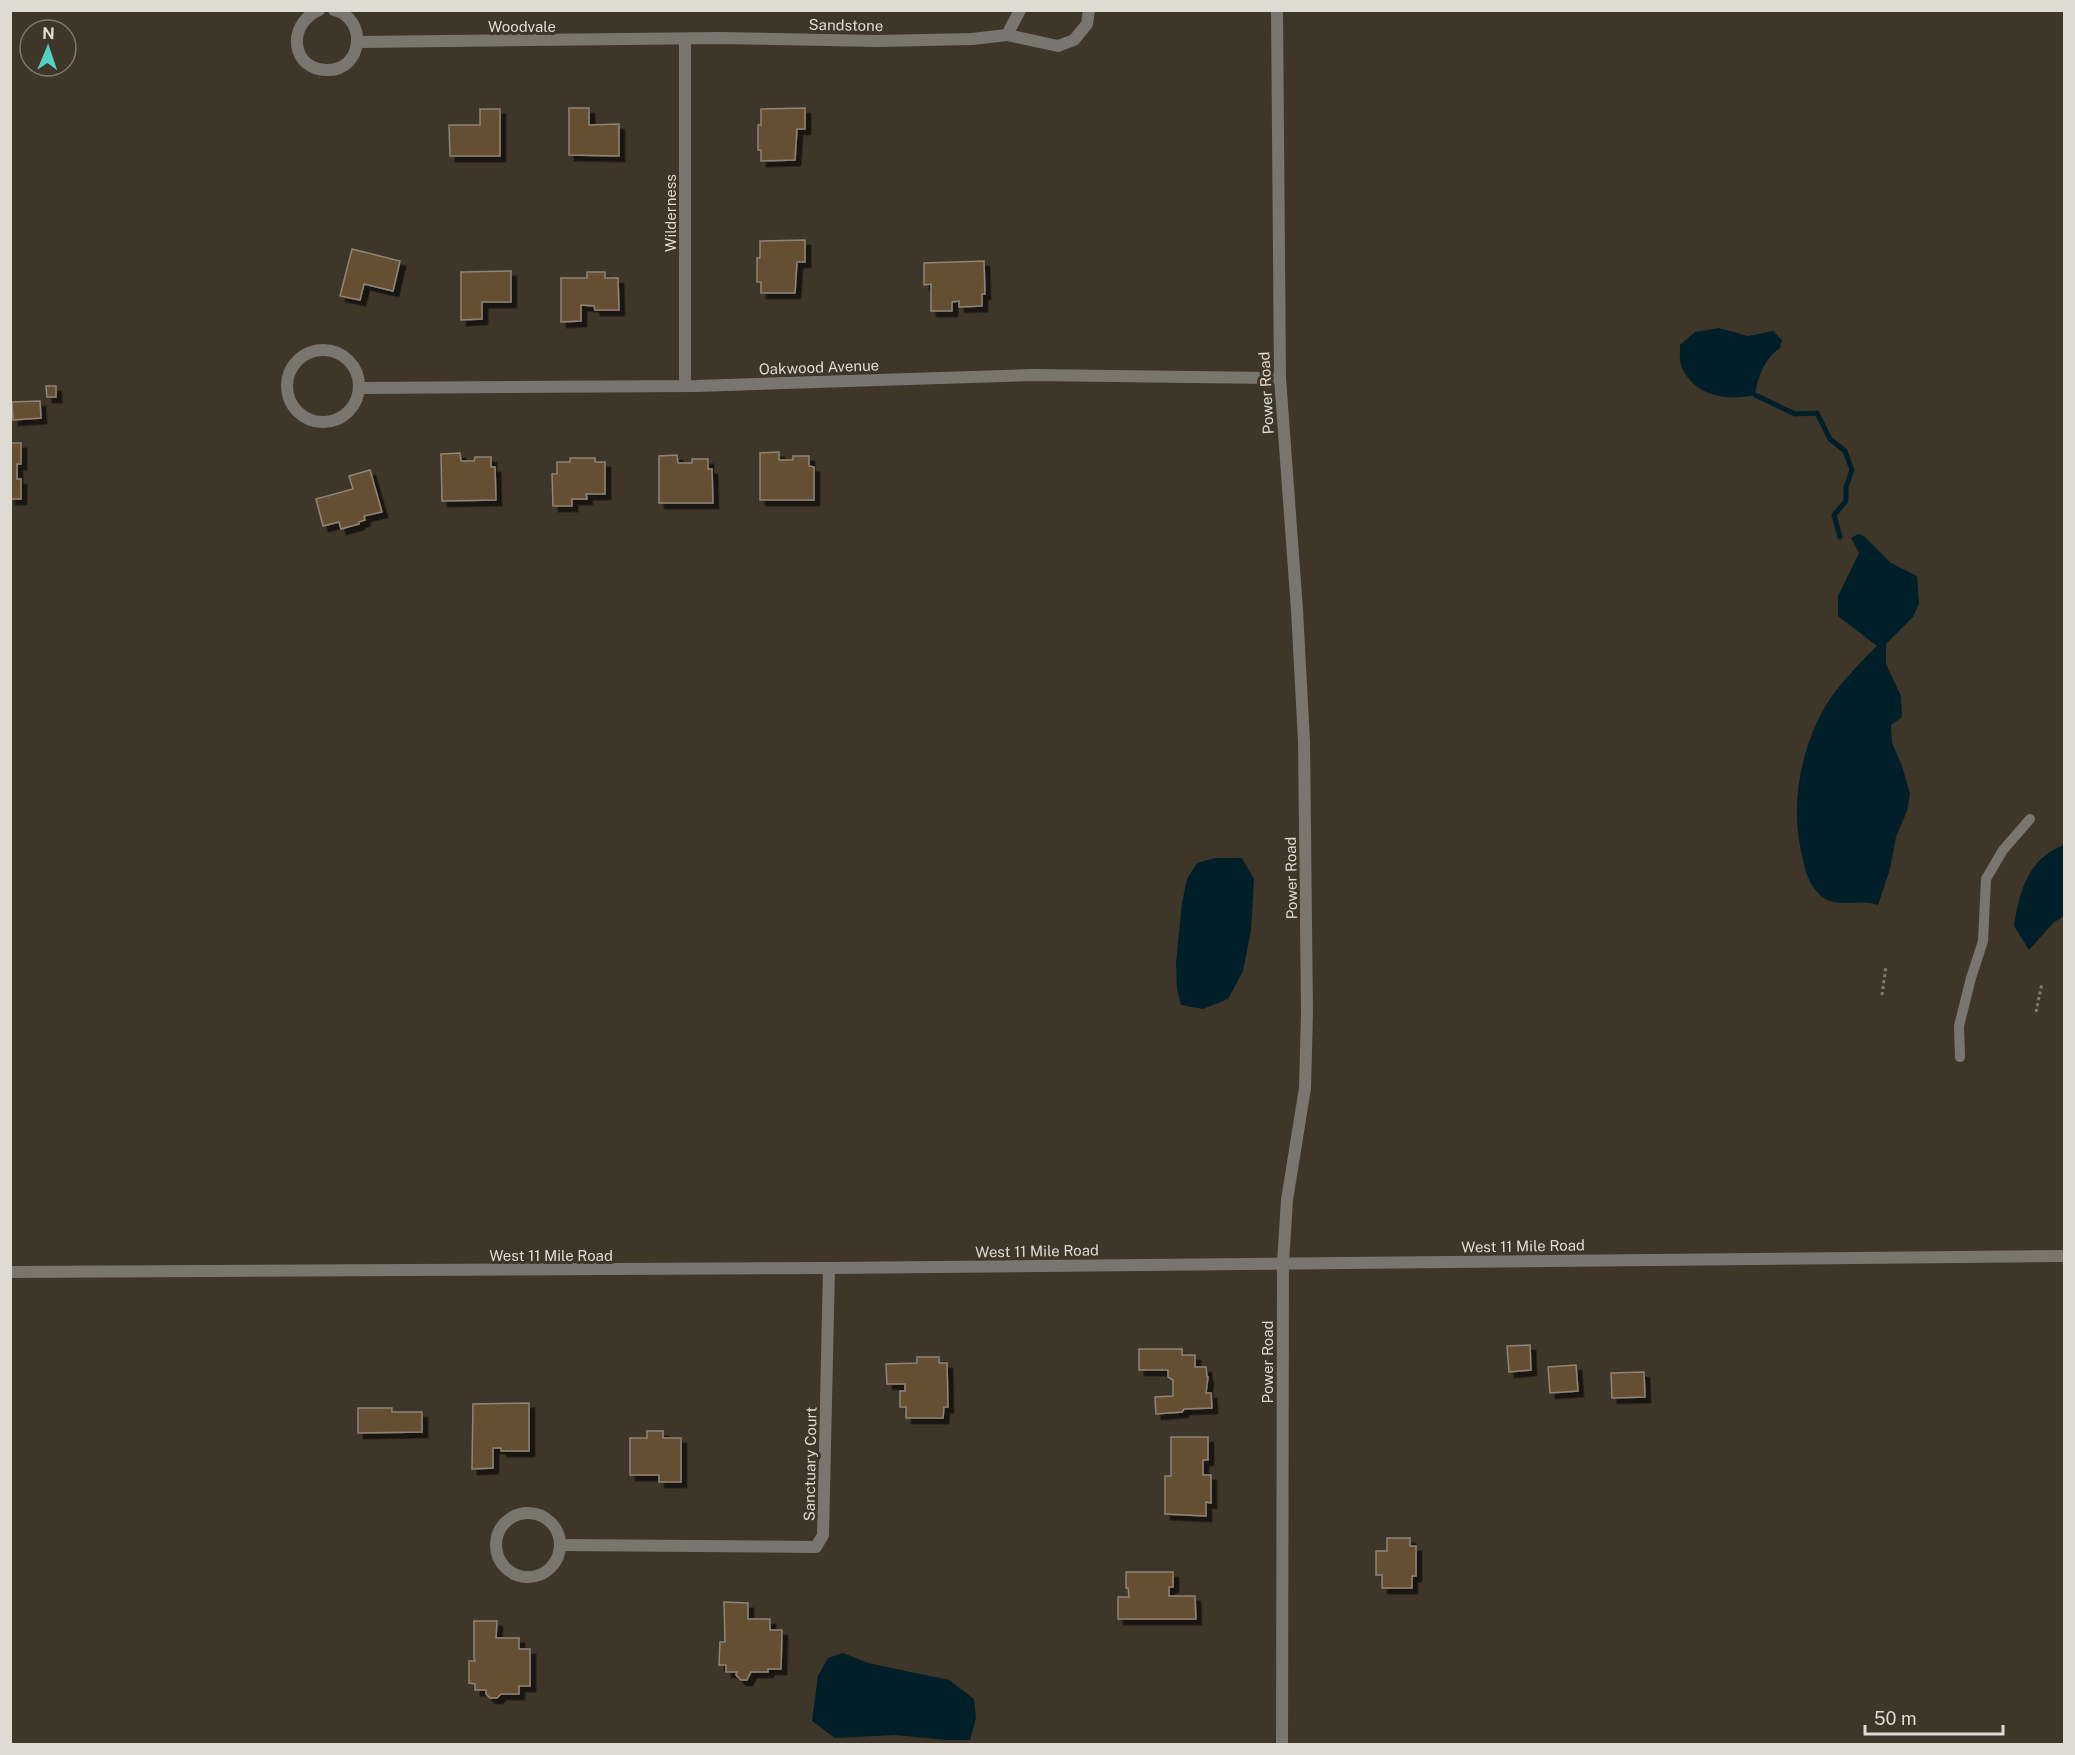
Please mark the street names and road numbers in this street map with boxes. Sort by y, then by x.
street label: Sandstone [809,16,883,34]
street label: Woodvale [488,18,556,35]
street label: Wilderness [662,174,679,252]
street label: Power Road [1255,351,1277,435]
street label: Oakwood Avenue [759,356,879,378]
street label: Power Road [1282,836,1300,920]
street label: West 11 Mile Road [1461,1236,1585,1256]
street label: West 11 Mile Road [975,1241,1099,1261]
street label: West 11 Mile Road [489,1247,613,1264]
street label: Power Road [1259,1321,1276,1403]
street label: Sanctuary Court [801,1407,819,1521]

